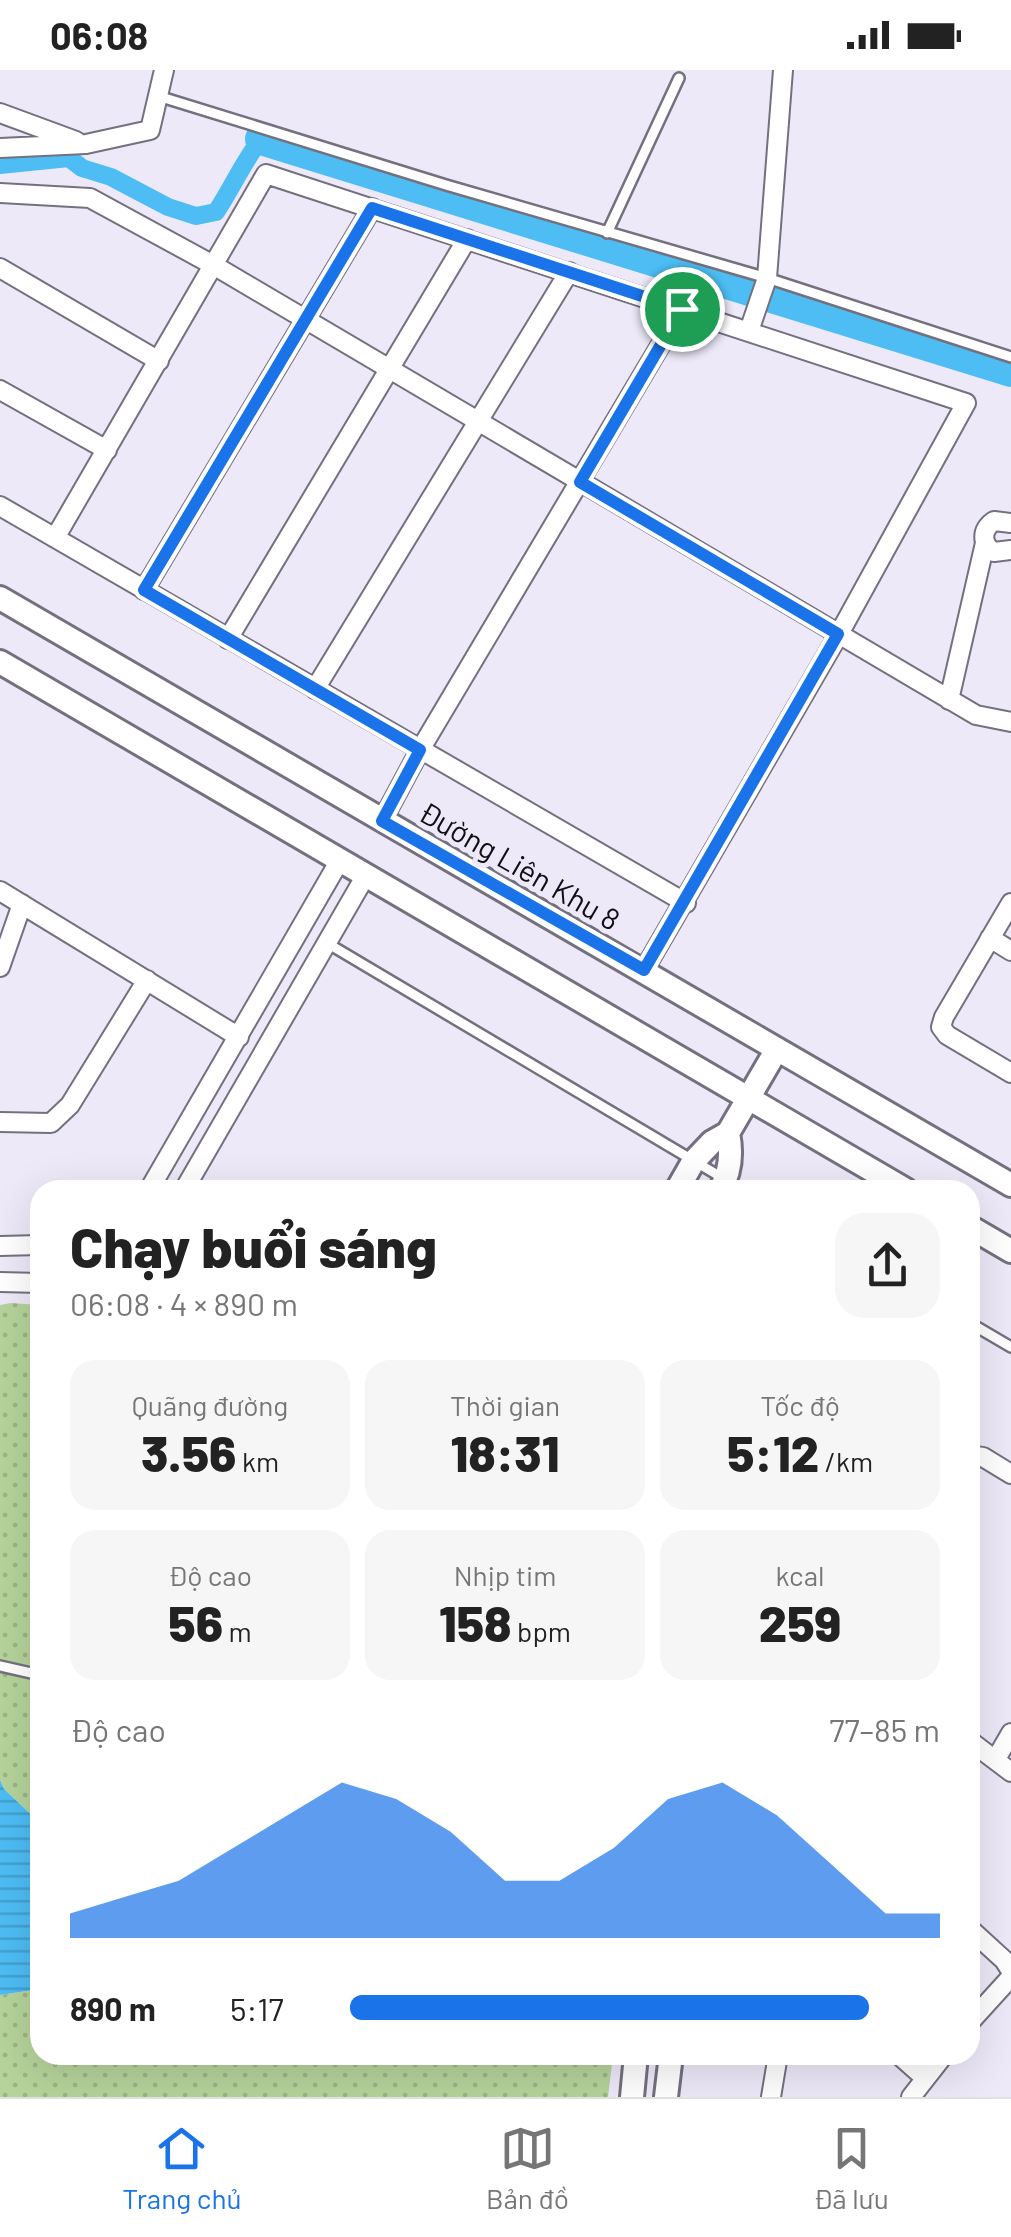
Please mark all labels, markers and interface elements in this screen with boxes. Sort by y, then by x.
text: 06:08 [50,12,148,58]
pin [640,267,725,352]
icon: arrive [655,282,710,337]
street label: Đường Liên Khu 8 [413,793,627,937]
text: Chạy buổi sáng [70,1213,437,1279]
button: share [835,1213,940,1318]
text: 06:08 · 4 × 890 m [70,1284,298,1322]
text: Quãng đường [132,1388,288,1422]
text: Thời gian [450,1388,560,1422]
text: Tốc độ [760,1388,840,1422]
text: 3.56 [141,1422,236,1482]
text: 18:31 [451,1422,559,1482]
text: 5:12 [727,1422,819,1482]
text: km [236,1444,279,1478]
text: /km [819,1444,873,1478]
text: Độ cao [168,1558,252,1592]
text: Nhịp tim [454,1558,556,1592]
text: kcal [776,1558,824,1592]
text: 56 [168,1592,223,1652]
text: 158 [439,1592,512,1652]
text: 259 [759,1592,841,1652]
text: m [223,1614,252,1648]
text: bpm [512,1614,571,1648]
text: Độ cao [70,1710,166,1748]
text: 77–85 m [829,1710,940,1748]
text: 890 m [70,1989,156,2027]
text: 5:17 [230,1989,284,2027]
tab: Trang chủ [122,2121,242,2215]
tab: Bản đồ [486,2121,569,2215]
tab: Đã lưu [813,2121,889,2215]

